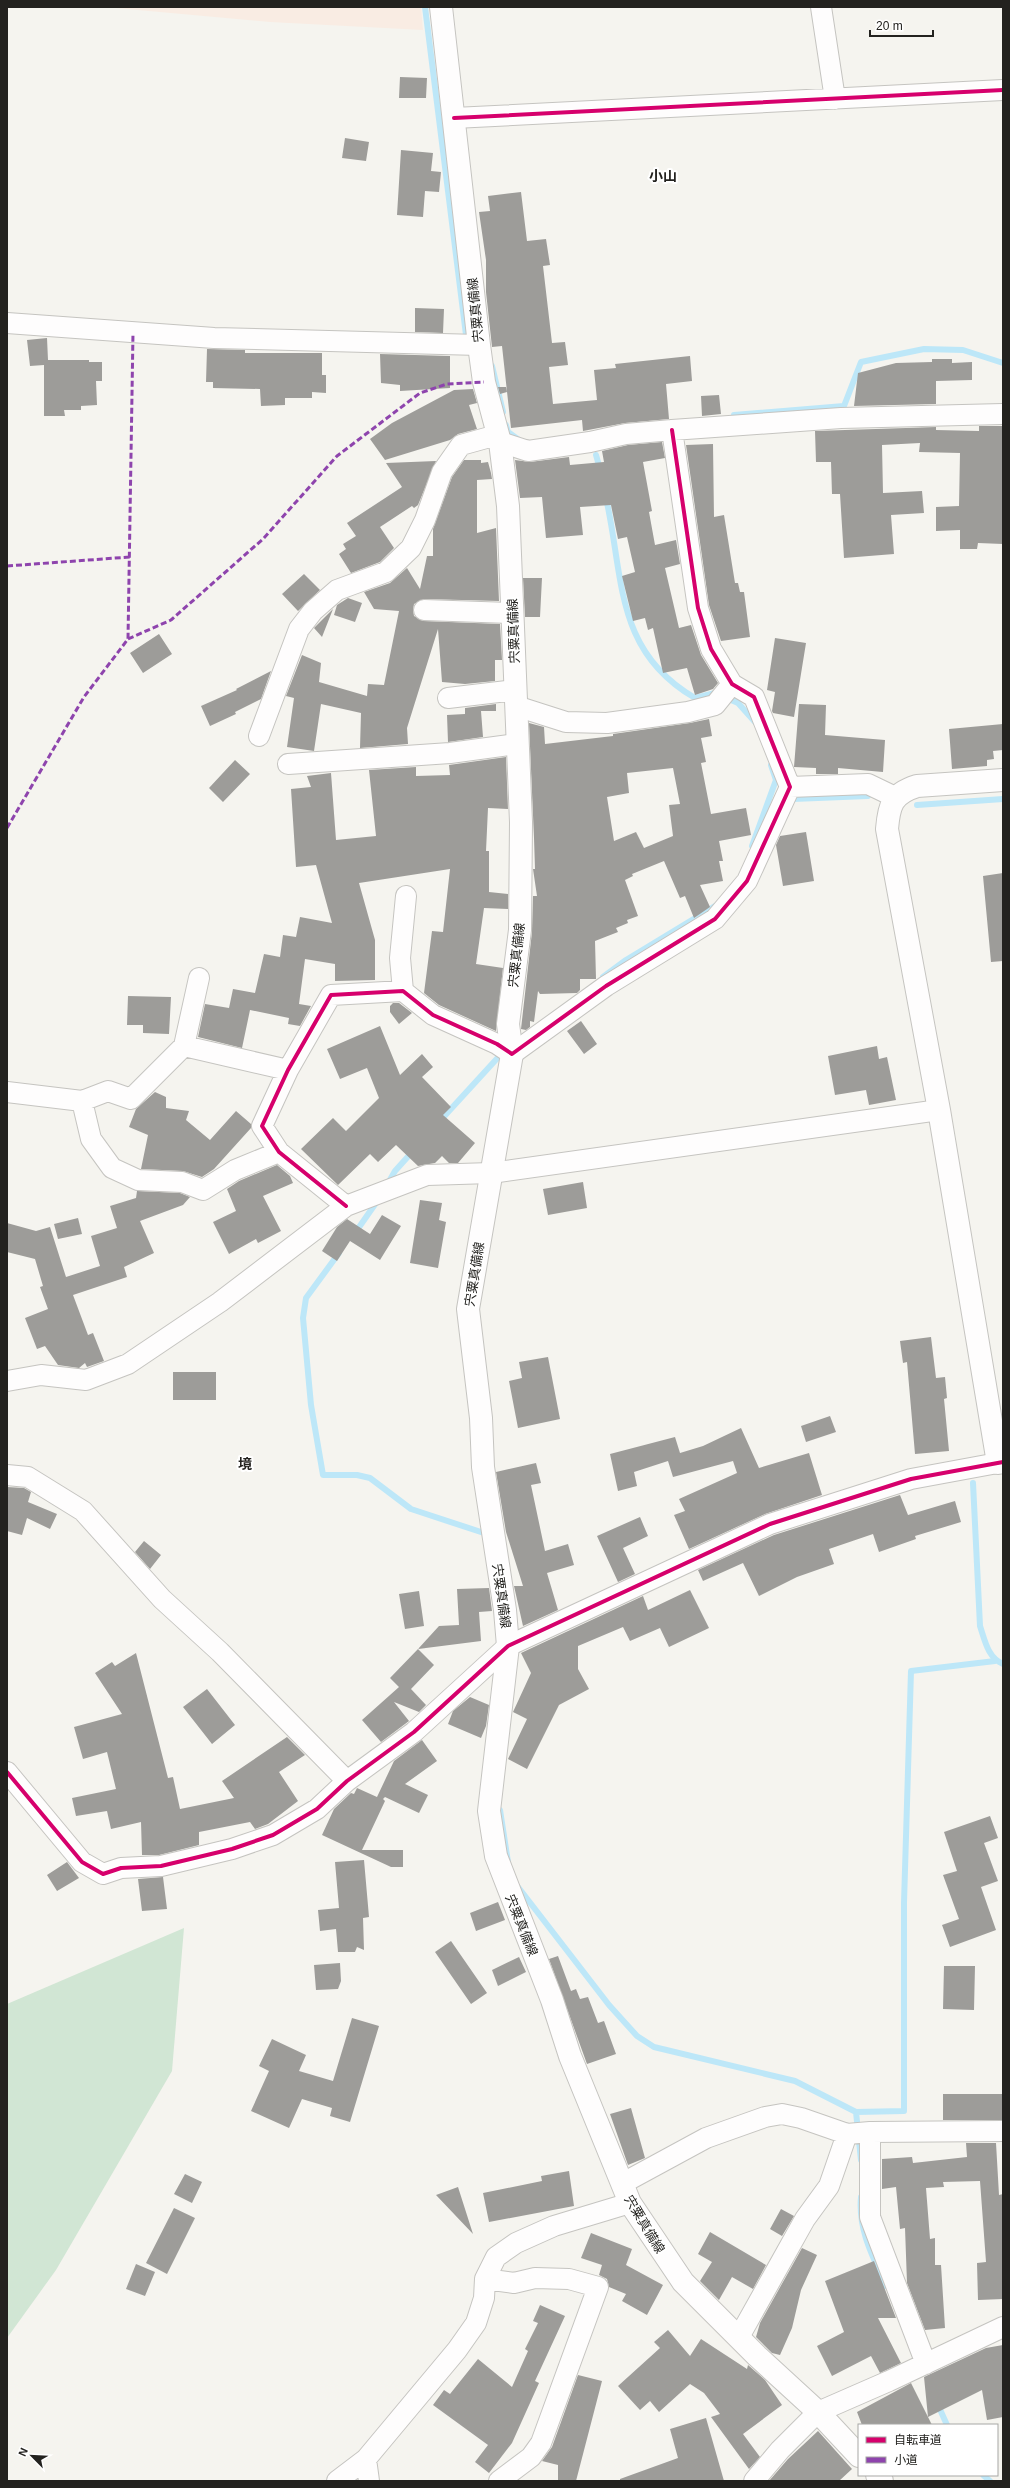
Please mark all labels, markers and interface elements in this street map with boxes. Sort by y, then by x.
scale bar [870,12,933,38]
text: 20 m [876,19,903,33]
district label: 小山 [649,168,677,184]
street label: 宍粟真備線 [465,277,486,343]
street label: 宍粟真備線 [505,598,522,664]
street label: 宍粟真備線 [506,922,527,988]
street label: 宍粟真備線 [462,1241,487,1307]
district label: 境 [238,1456,252,1472]
street label: 宍粟真備線 [490,1563,513,1629]
street label: 宍粟真備線 [502,1892,541,1958]
street label: 宍粟真備線 [621,2193,668,2256]
legend [858,2424,998,2476]
text: 自転車道 [894,2433,942,2447]
north arrow [12,2436,52,2476]
text: N [16,2446,30,2458]
text: 小道 [894,2453,918,2467]

